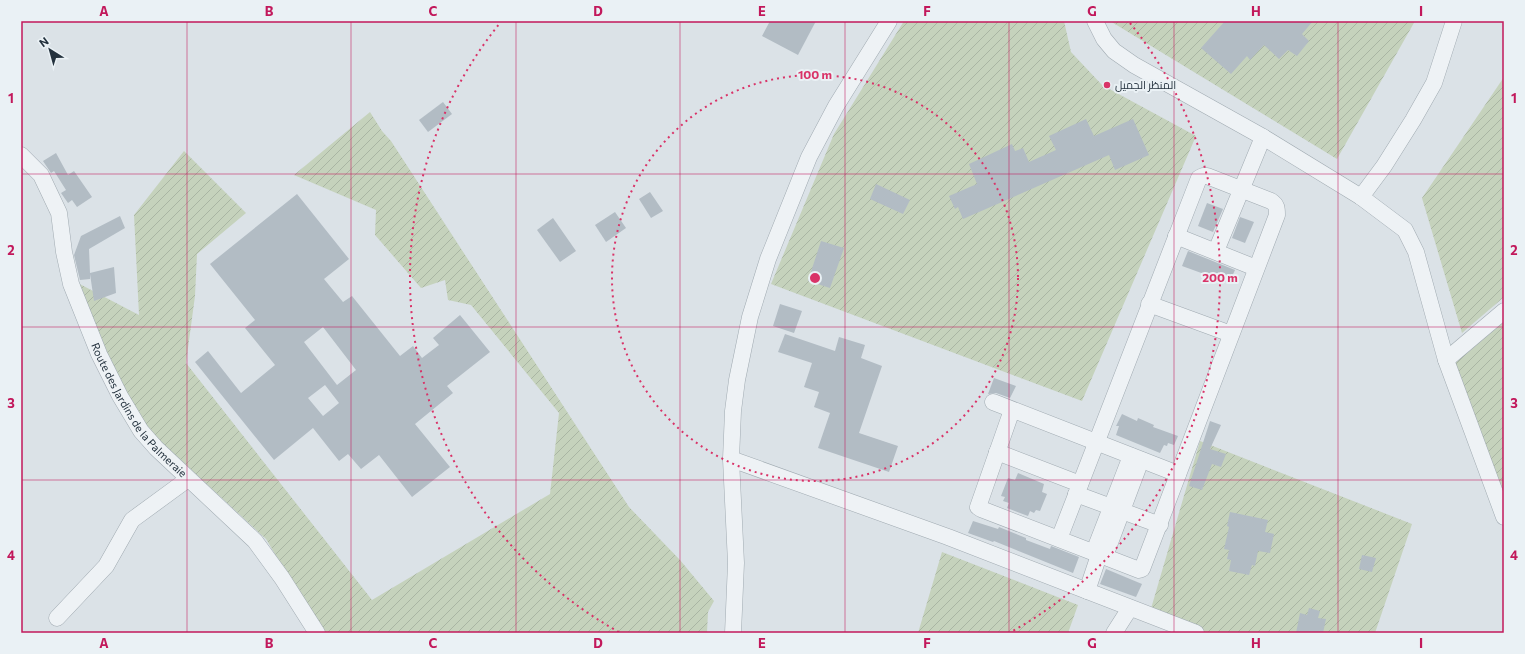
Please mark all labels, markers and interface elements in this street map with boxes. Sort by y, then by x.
text: A [99,3,109,19]
text: B [265,3,274,19]
text: C [429,3,438,19]
text: D [593,3,603,19]
text: E [758,3,766,19]
text: F [923,3,931,19]
text: G [1087,3,1097,19]
text: H [1251,3,1261,19]
text: I [1419,3,1423,19]
north arrow [30,30,70,70]
text: N [36,34,51,49]
text: 100 m [798,67,832,81]
place label: المنظر الجميل [1115,78,1176,92]
marker: المنظر الجميل [1102,80,1112,90]
text: 1 [8,90,14,106]
text: 1 [1511,90,1517,106]
text: 2 [7,242,15,258]
text: 2 [1510,242,1518,258]
text: 200 m [1202,270,1238,284]
centre of rings [808,271,822,285]
street label: Route des Jardins de la Palmeraie [89,341,190,480]
text: 3 [7,395,15,411]
text: 3 [1510,395,1518,411]
text: 4 [7,547,15,563]
text: 4 [1510,547,1518,563]
text: A [99,635,109,651]
text: B [265,635,274,651]
text: C [429,635,438,651]
text: D [593,635,603,651]
text: E [758,635,766,651]
text: F [923,635,931,651]
text: G [1087,635,1097,651]
text: H [1251,635,1261,651]
text: I [1419,635,1423,651]

